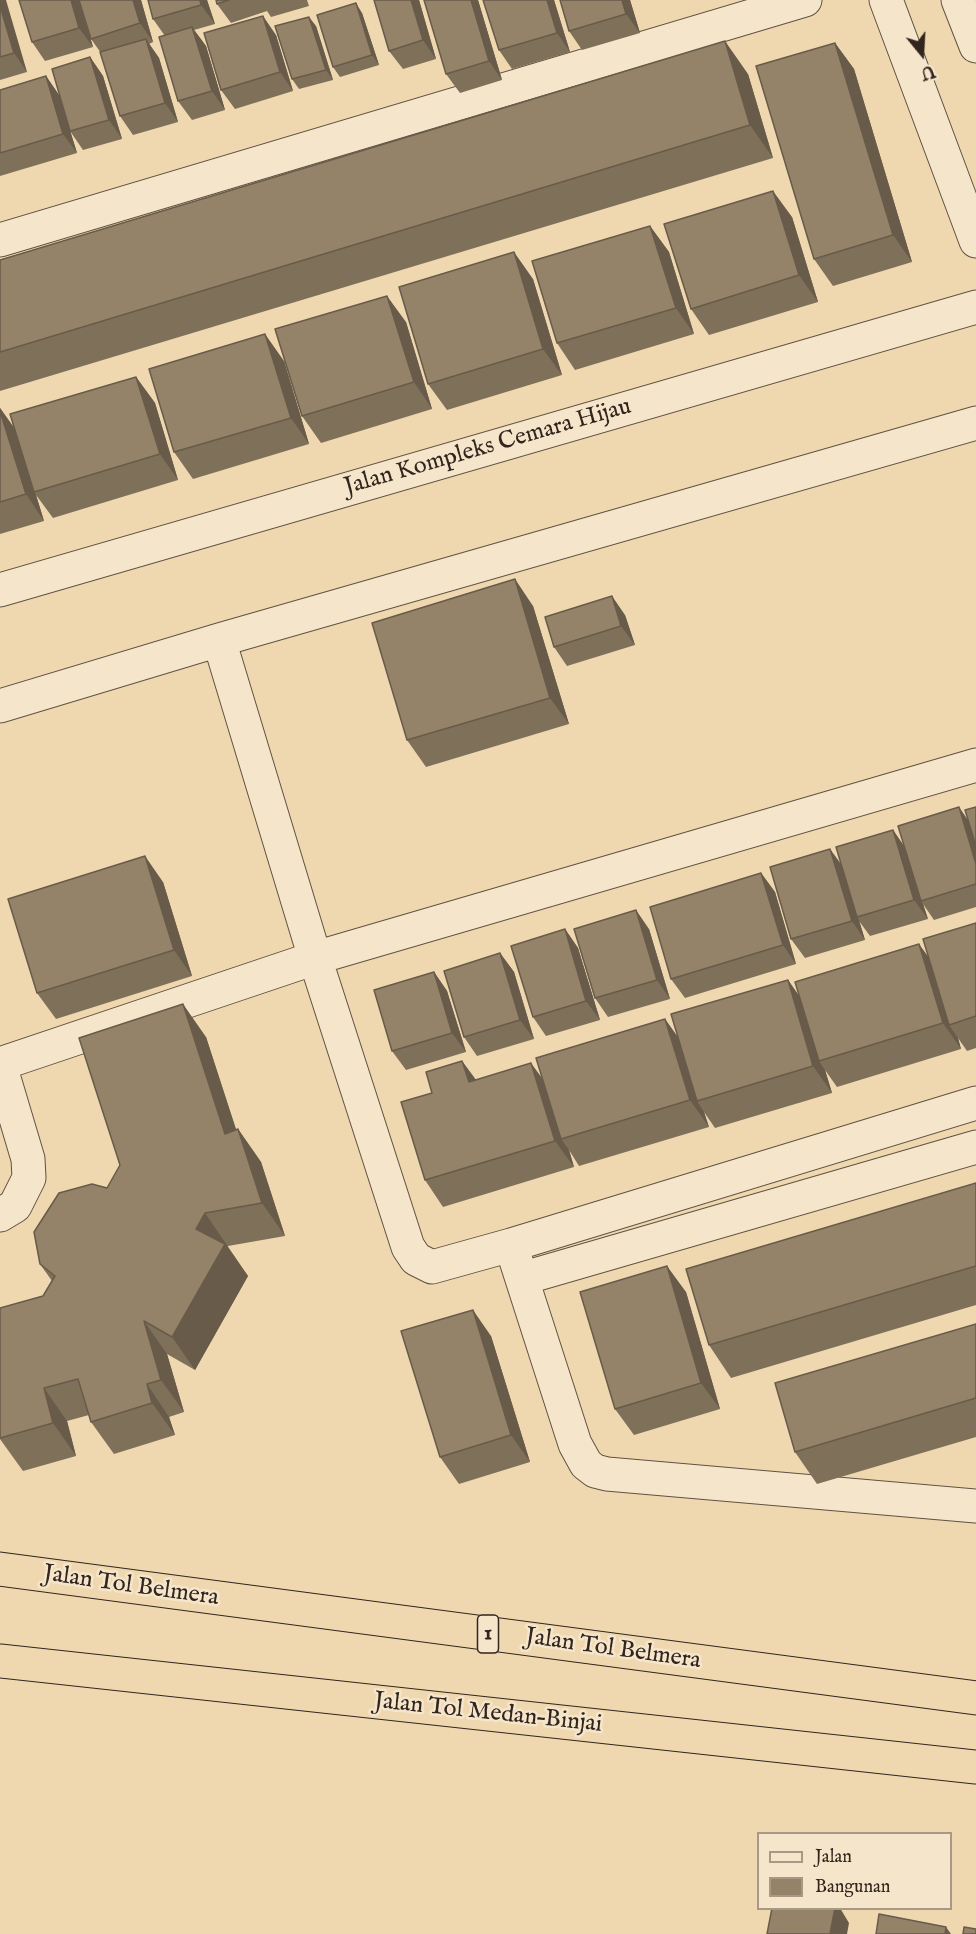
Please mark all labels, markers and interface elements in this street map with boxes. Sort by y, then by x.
north arrow [892,24,952,84]
text: U [918,60,937,83]
street label: Jalan Kompleks Cemara Hijau [341,393,635,503]
street label: Jalan Tol Belmera [42,1560,220,1614]
road number: 1 [478,1615,498,1653]
street label: Jalan Tol Belmera [524,1623,702,1677]
street label: Jalan Tol Medan–Binjai [372,1688,604,1740]
legend [757,1832,952,1910]
text: Jalan [815,1846,852,1869]
text: Bangunan [815,1876,890,1899]

